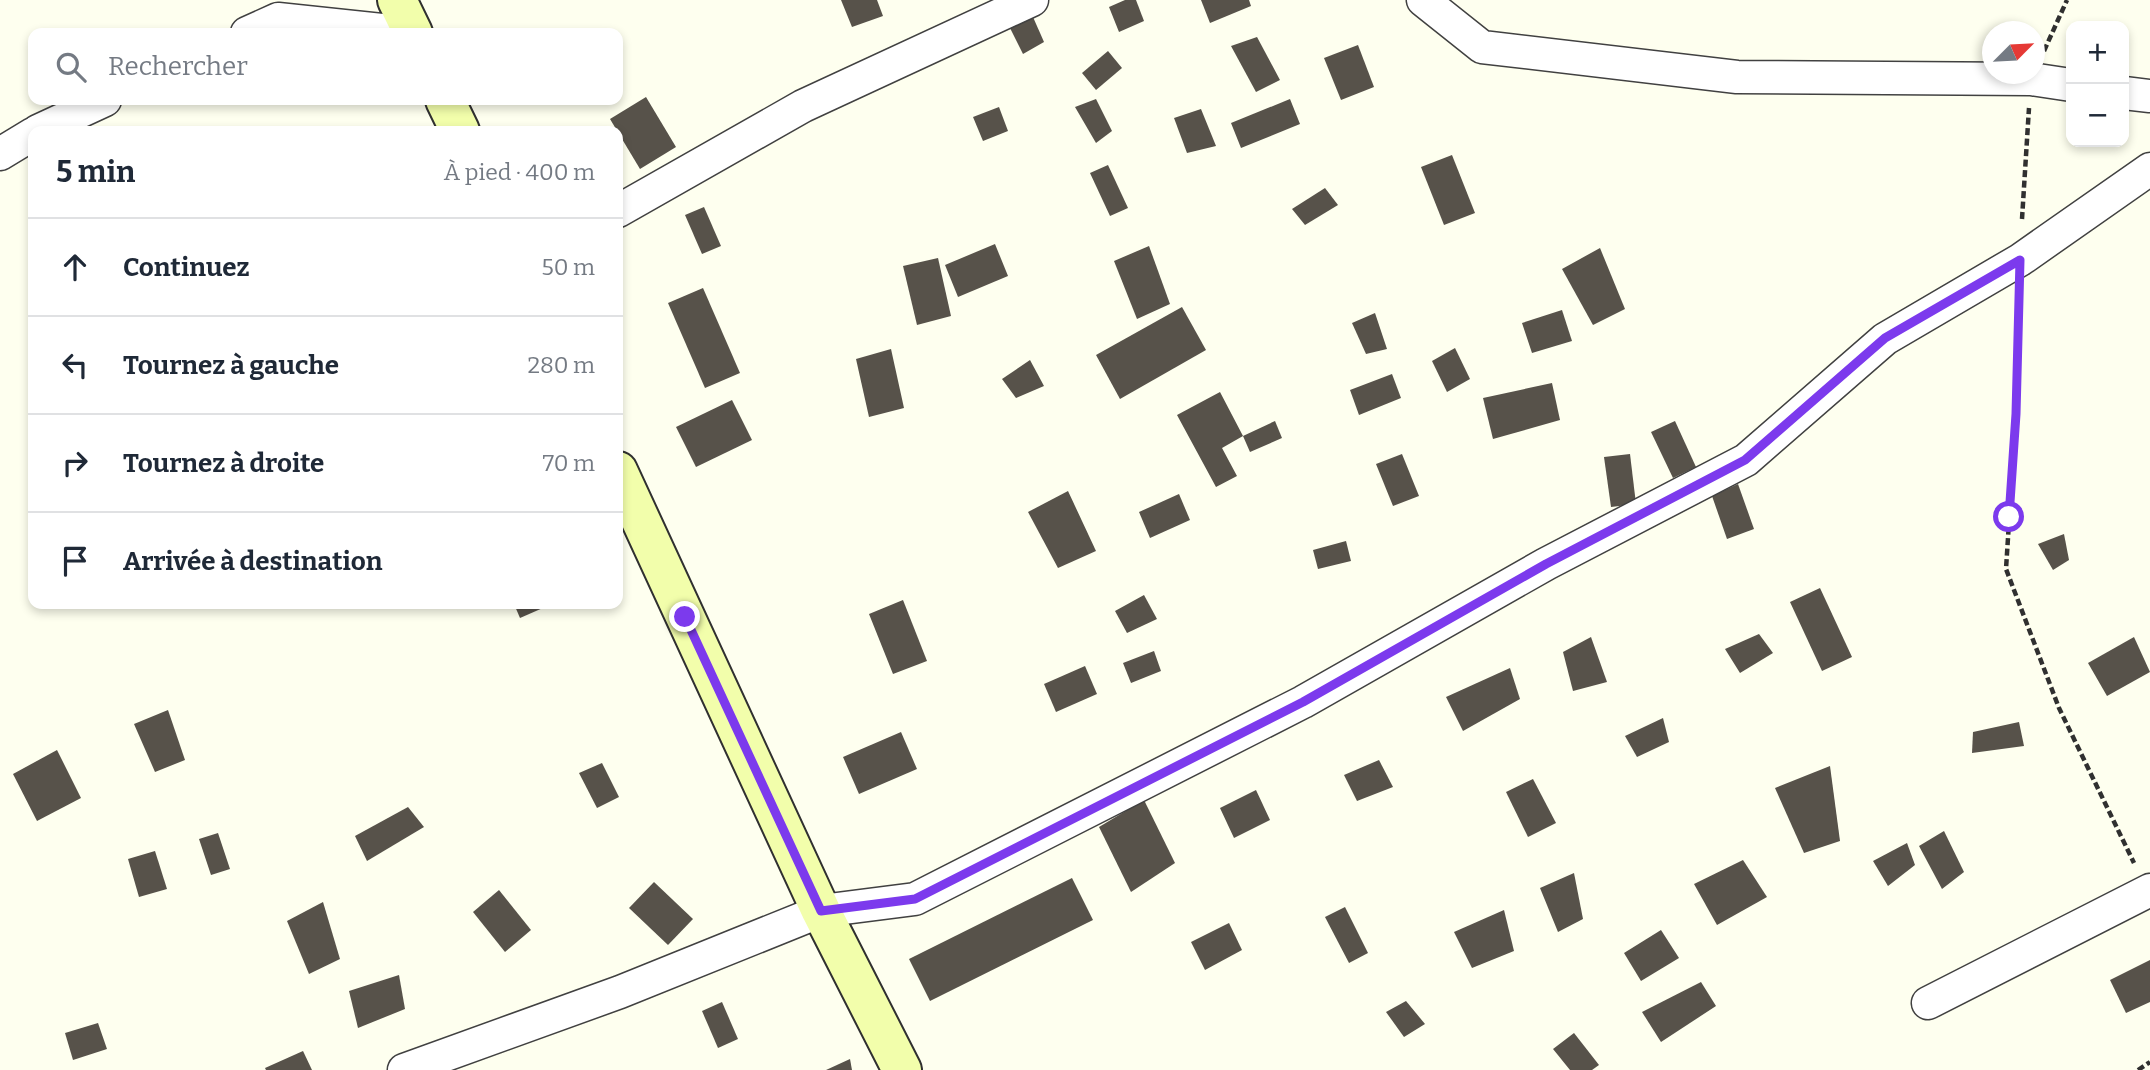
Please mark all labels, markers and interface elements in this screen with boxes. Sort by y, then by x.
north arrow [1982,21,2045,84]
map controls [2066,21,2129,147]
button: + [2066,21,2129,84]
search box [28,28,623,105]
icon: search [52,48,90,86]
text: Rechercher [108,51,248,82]
button: − [2066,84,2129,147]
text: 5 min [56,154,135,190]
text: À pied · 400 m [444,158,595,186]
icon: ahead [56,248,94,286]
text: Continuez [123,252,250,283]
text: 50 m [541,253,595,281]
icon: left [56,346,94,384]
text: Tournez à gauche [123,350,339,381]
text: 280 m [527,351,595,379]
icon: right [56,444,94,482]
text: Tournez à droite [123,448,324,479]
text: 70 m [543,449,595,477]
route start [1993,501,2024,532]
icon: arrive [56,542,94,580]
text: Arrivée à destination [123,546,382,577]
route end [669,601,700,632]

